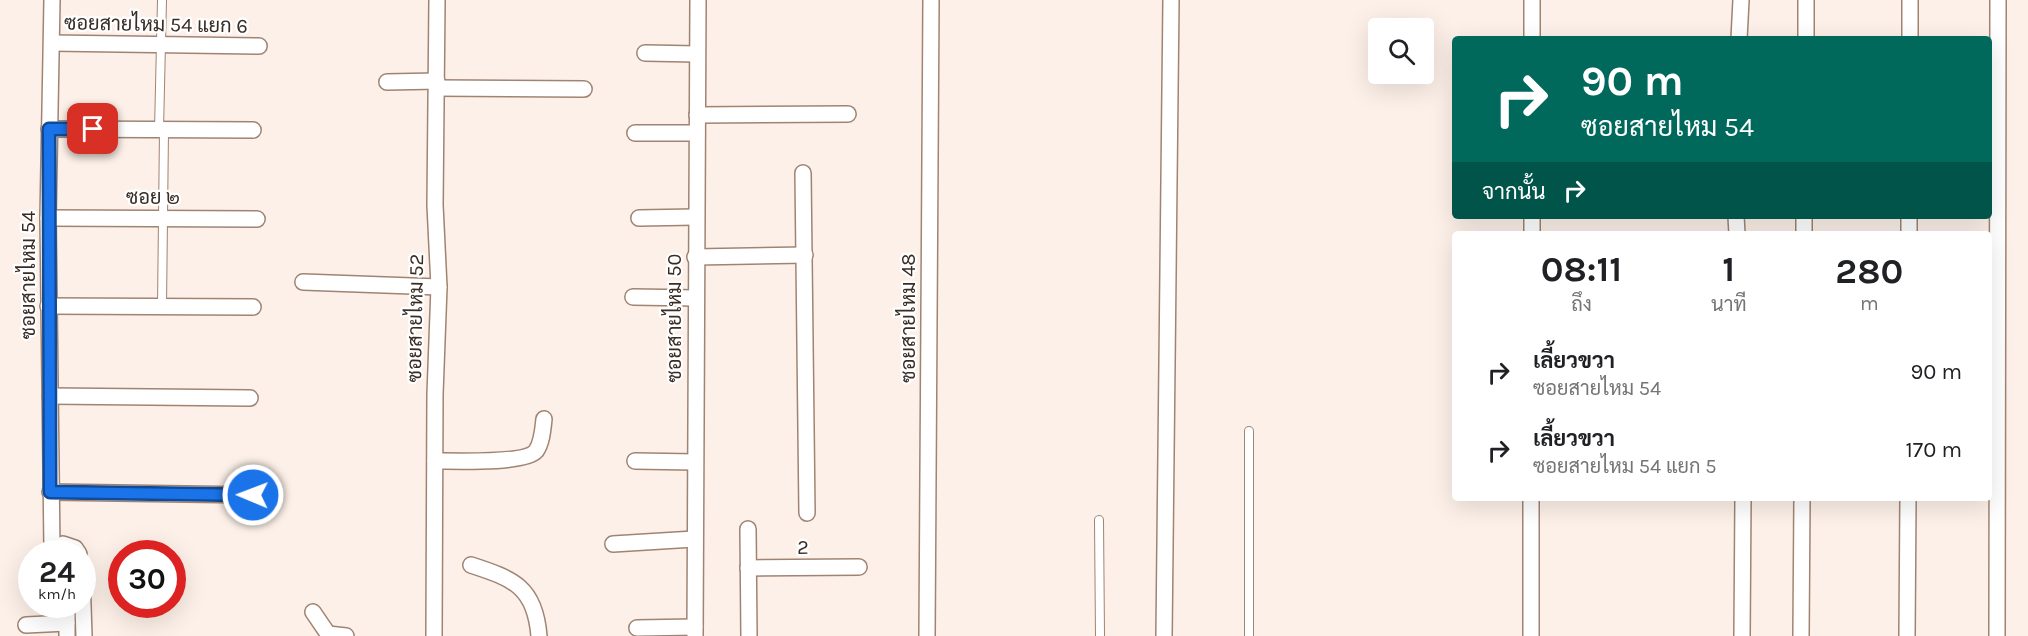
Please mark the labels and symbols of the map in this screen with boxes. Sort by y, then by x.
street label: ซอยสายไหม 54 แยก 6 [64,9,248,38]
pin [67,103,118,154]
street label: ซอย ๒ [126,186,180,209]
street label: ซอยสายไหม 54 [15,211,40,339]
street label: ซอยสายไหม 52 [401,253,428,383]
street label: ซอยสายไหม 48 [895,253,920,383]
street label: ซอยสายไหม 50 [661,254,686,382]
position arrow [221,463,285,527]
street label: 2 [797,536,809,559]
speed limit sign: 30 [108,540,186,618]

